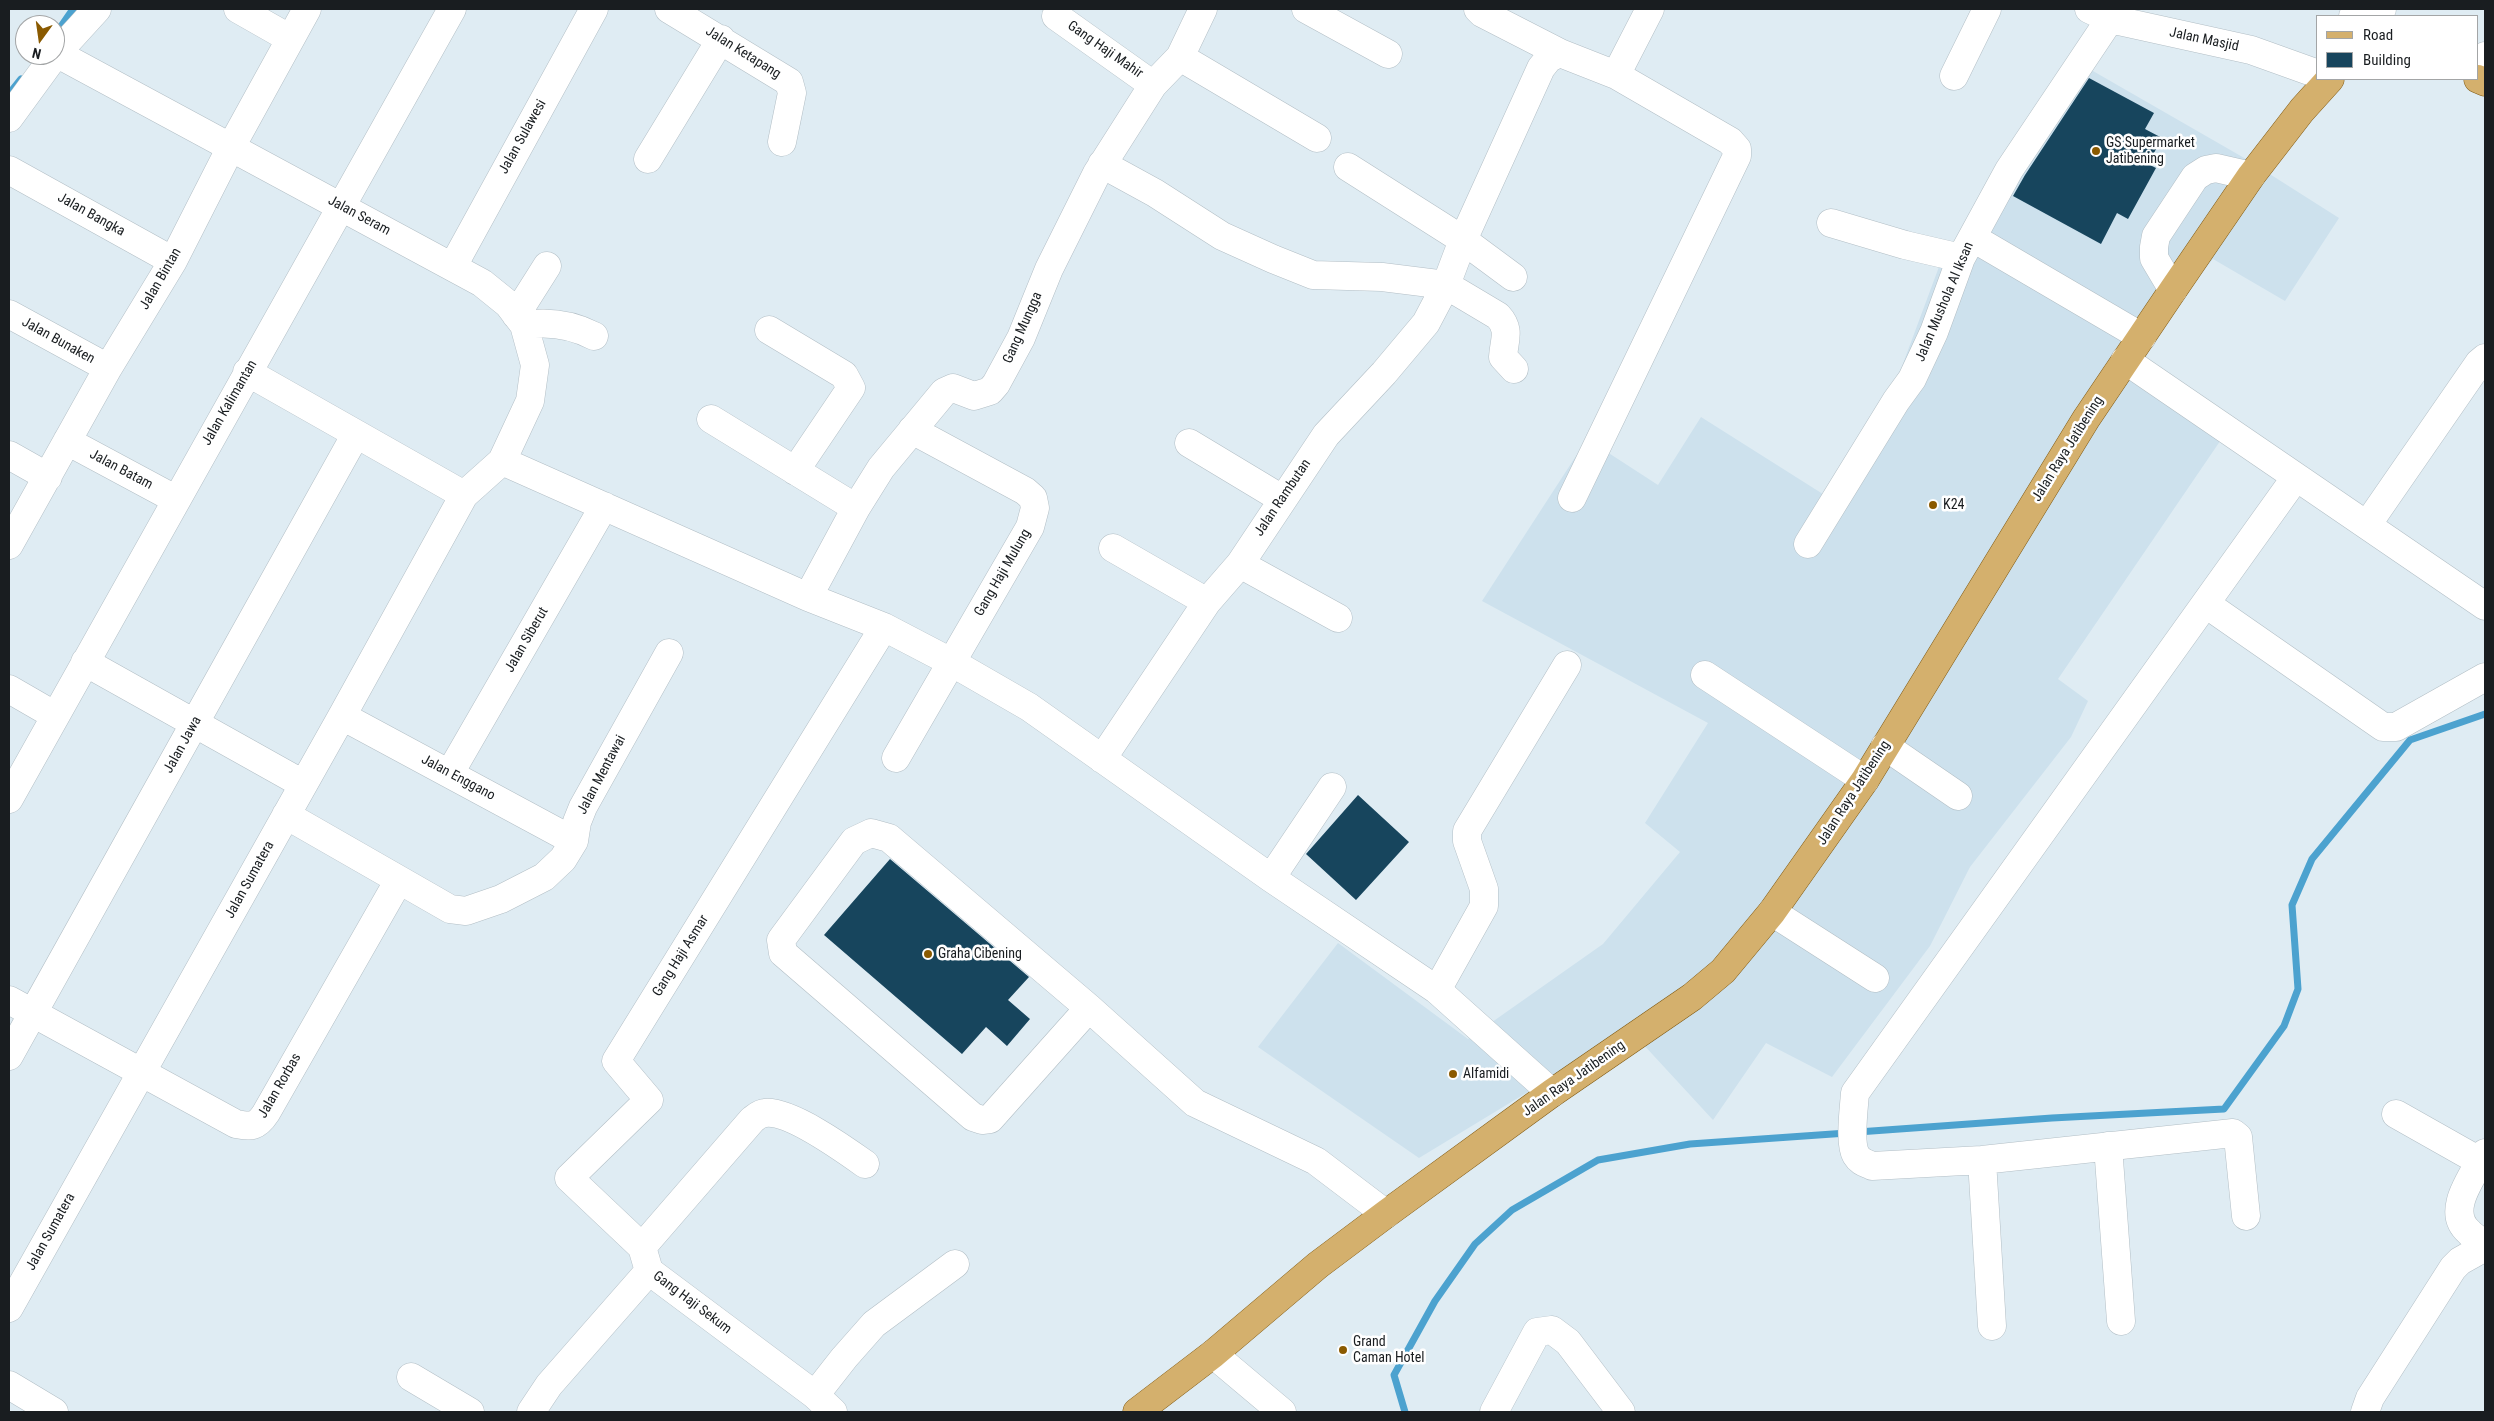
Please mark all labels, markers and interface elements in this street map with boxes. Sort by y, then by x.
north arrow [15,15,65,65]
legend [2316,15,2479,80]
street label: Gang Haji Mahir [1064,18,1146,82]
street label: Jalan Ketapang [702,23,784,83]
street label: Jalan Masjid [2168,24,2240,56]
text: Road [2363,26,2393,44]
text: N [31,45,43,62]
text: Building [2363,51,2411,69]
street label: Jalan Sulawesi [496,97,550,177]
place label: GS Supermarket Jatibening [2106,135,2195,168]
marker: GS Supermarket Jatibening [2090,145,2102,157]
street label: Jalan Bangka [54,190,128,240]
street label: Jalan Seram [325,193,393,239]
street label: Jalan Mushola Al Iksan [1912,240,1978,364]
street label: Jalan Bintan [137,245,185,313]
street label: Gang Mungga [1000,290,1046,366]
street label: Jalan Bunaken [19,314,97,368]
street label: Jalan Kalimantan [199,357,261,449]
street label: Jalan Raya Jatibening [2029,393,2107,505]
street label: Jalan Batam [87,446,155,494]
street label: Jalan Rambutan [1251,456,1315,540]
place label: K24 [1943,497,1964,513]
marker: K24 [1927,499,1939,511]
street label: Gang Haji Mulung [971,526,1035,620]
street label: Jalan Siberut [502,604,552,676]
street label: Jalan Jawa [160,714,206,776]
street label: Jalan Mentawai [574,733,630,817]
street label: Jalan Raya Jatibening [1814,738,1894,848]
street label: Jalan Enggano [418,751,498,805]
street label: Jalan Sumatera [222,838,278,922]
street label: Gang Haji Asmar [649,912,713,1000]
place label: Graha Cibening [938,946,1022,962]
marker: Graha Cibening [922,948,934,960]
street label: Jalan Raya Jatibening [1520,1037,1628,1121]
street label: Jalan Rorbas [255,1051,305,1121]
place label: Alfamidi [1463,1066,1509,1082]
marker: Alfamidi [1447,1068,1459,1080]
street label: Jalan Sumatera [23,1190,79,1274]
street label: Gang Haji Sekum [649,1268,735,1338]
place label: Grand Caman Hotel [1353,1334,1425,1366]
marker: Grand Caman Hotel [1337,1344,1349,1356]

